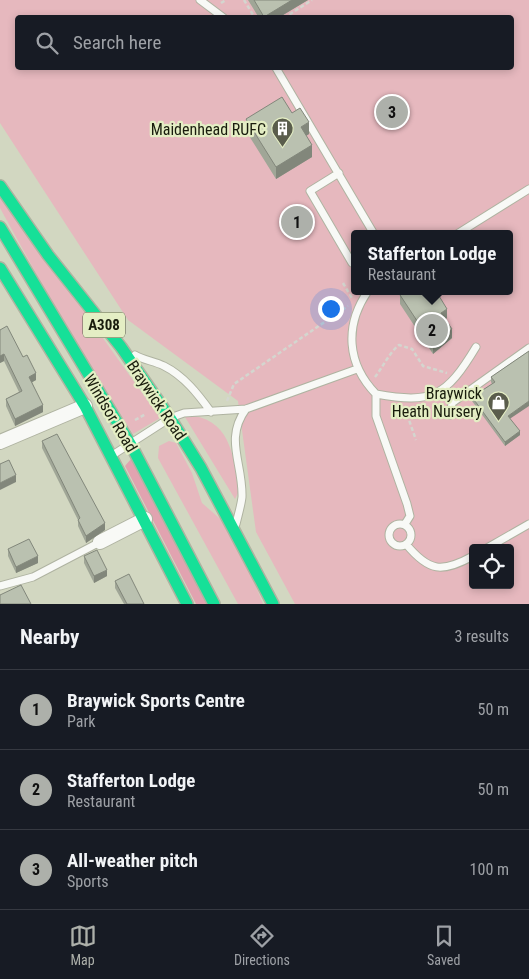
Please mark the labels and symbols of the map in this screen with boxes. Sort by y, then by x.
pin: 3 [376,93,408,131]
building icon: Maidenhead RUFC [270,117,294,148]
place label: Maidenhead RUFC [151,120,266,139]
pin: 1 [281,203,313,241]
your location [318,296,344,322]
pin: 2 [416,311,448,349]
road number: A308 [83,312,125,338]
street label: Braywick Road [123,357,190,444]
street label: Windsor Road [80,371,141,456]
place label: Braywick Heath Nursery [392,384,483,421]
shop icon: Braywick Heath Nursery [486,390,510,421]

